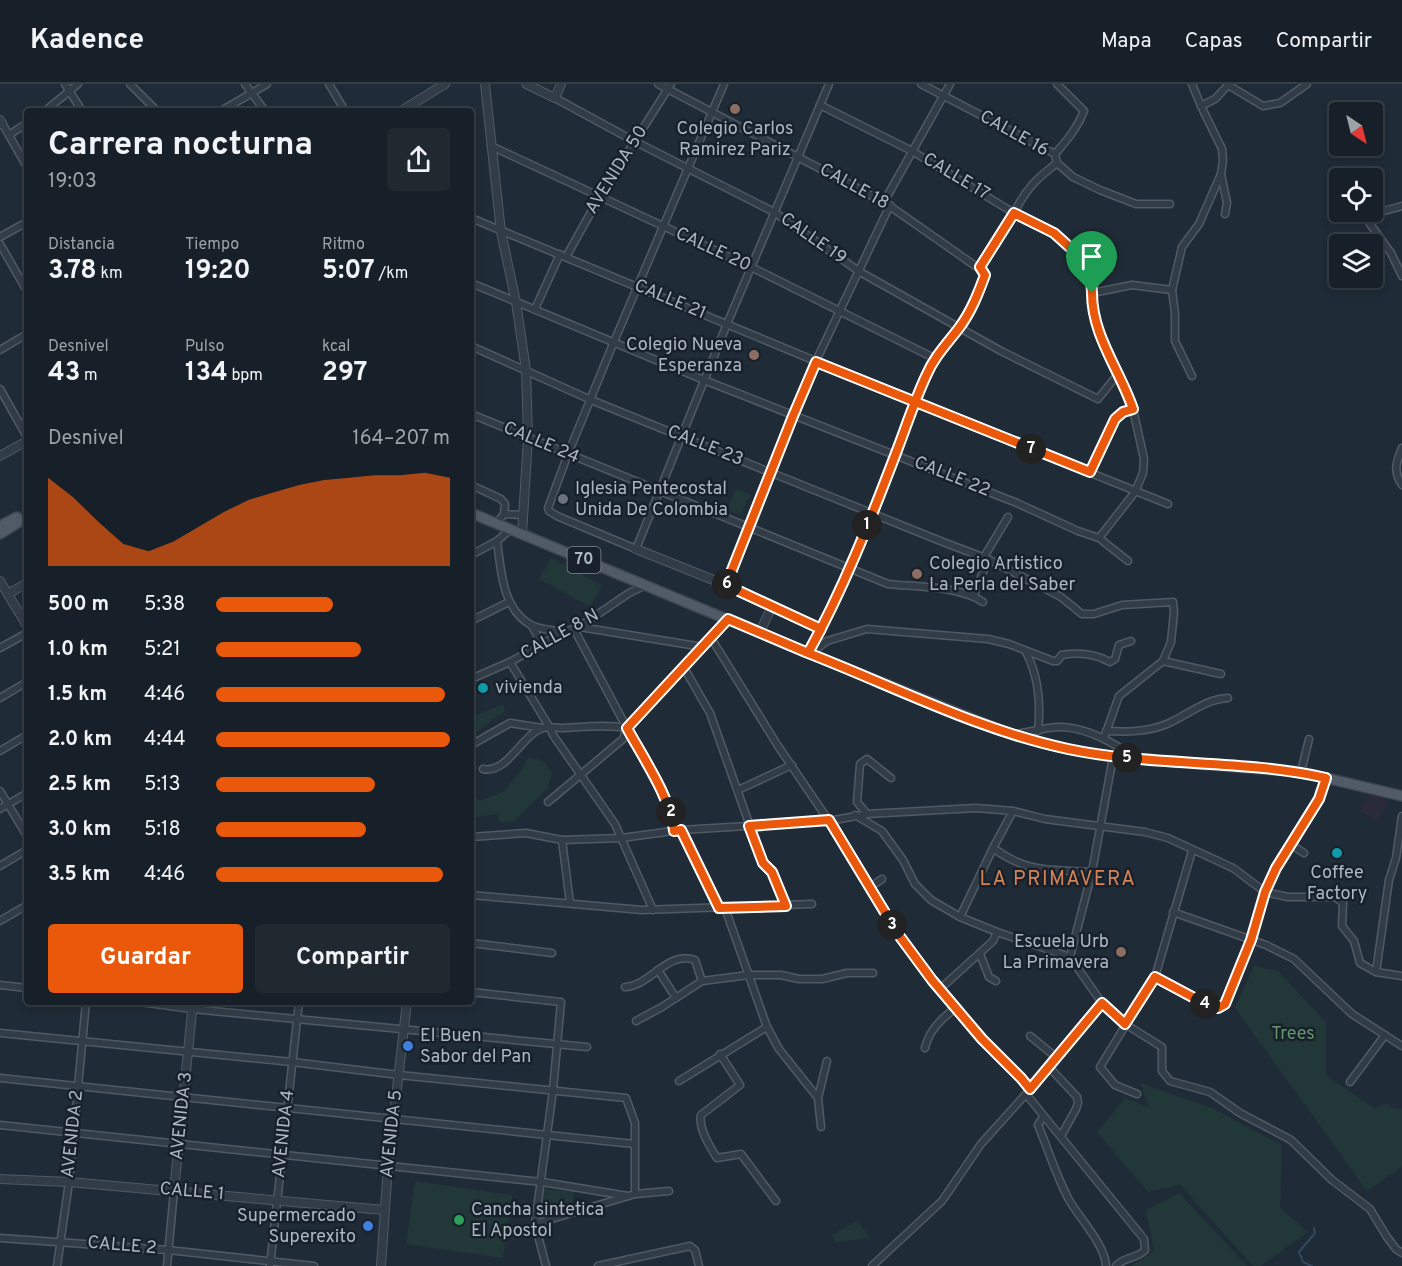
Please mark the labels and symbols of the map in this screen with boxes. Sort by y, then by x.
marker: Colegio Carlos Ramirez Pariz [728,102,742,116]
north arrow [1329,102,1383,156]
street label: CALLE 16 [975,106,1053,162]
place label: Colegio Carlos Ramirez Pariz [677,118,793,162]
street label: AVENIDA 50 [581,121,653,219]
street label: CALLE 17 [918,148,994,206]
street label: CALLE 18 [815,159,893,215]
street label: CALLE 19 [775,208,851,270]
street label: CALLE 20 [671,222,755,278]
pin [1066,231,1117,293]
street label: CALLE 21 [631,275,709,325]
place label: Colegio Nueva Esperanza [626,334,742,378]
marker: Colegio Nueva Esperanza [747,348,761,362]
street label: CALLE 24 [500,417,582,469]
street label: CALLE 23 [664,420,746,472]
pin: 7 [1016,434,1046,464]
street label: CALLE 22 [910,451,994,503]
place label: Iglesia Pentecostal Unida De Colombia [575,478,728,522]
marker: Iglesia Pentecostal Unida De Colombia [556,492,570,506]
pin: 1 [852,510,882,540]
road number: 70 [568,547,600,573]
place label: Colegio Artistico La Perla del Saber [929,553,1076,597]
marker: Colegio Artistico La Perla del Saber [910,567,924,581]
pin: 6 [712,569,742,599]
street label: CALLE 8 N [517,604,603,666]
place label: vivienda [495,677,562,700]
marker: vivienda [476,681,490,695]
pin: 5 [1112,743,1142,773]
pin: 2 [656,797,686,827]
marker: Coffee Factory [1330,846,1344,860]
place label: Coffee Factory [1307,862,1367,906]
district label: LA PRIMAVERA [980,867,1136,893]
pin: 3 [877,910,907,940]
place label: Escuela Urb La Primavera [1003,931,1109,975]
marker: Escuela Urb La Primavera [1114,945,1128,959]
pin: 4 [1190,989,1220,1019]
park label: Trees [1271,1023,1315,1046]
place label: El Buen Sabor del Pan [420,1025,531,1069]
marker: El Buen Sabor del Pan [401,1039,415,1053]
street label: AVENIDA 3 [166,1071,198,1161]
street label: AVENIDA 2 [57,1089,89,1179]
street label: AVENIDA 4 [268,1089,300,1179]
street label: AVENIDA 5 [376,1089,408,1179]
street label: CALLE 1 [159,1178,225,1206]
place label: Cancha sintetica El Apostol [471,1199,604,1243]
place label: Supermercado Superexito [237,1205,356,1249]
marker: Cancha sintetica El Apostol [452,1213,466,1227]
marker: Supermercado Superexito [361,1219,375,1233]
street label: CALLE 2 [86,1232,158,1260]

